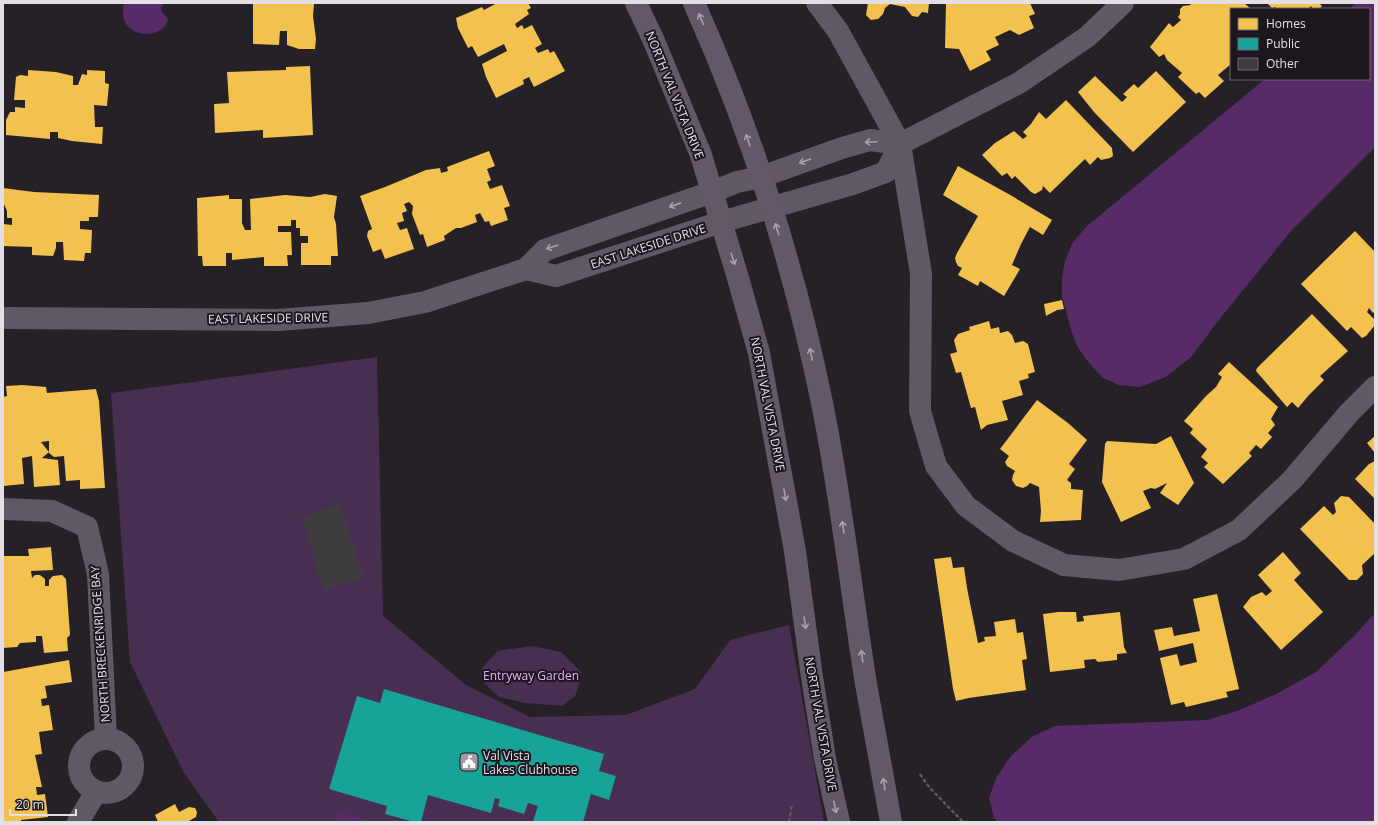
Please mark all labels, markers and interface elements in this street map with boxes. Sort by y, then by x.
legend [1230,8,1370,80]
one-way arrow [697,13,704,25]
text: Homes [1266,15,1306,32]
street label: NORTH VAL VISTA DRIVE [642,29,708,161]
text: Public [1266,35,1300,52]
text: Other [1266,55,1299,72]
one-way arrow [744,134,752,146]
one-way arrow [864,138,877,145]
one-way arrow [799,158,812,165]
one-way arrow [668,202,681,209]
street label: EAST LAKESIDE DRIVE [588,219,708,273]
one-way arrow [773,222,780,235]
one-way arrow [546,244,558,252]
one-way arrow [729,253,737,265]
street label: EAST LAKESIDE DRIVE [208,308,328,328]
street label: NORTH VAL VISTA DRIVE [747,336,789,472]
one-way arrow [807,348,815,361]
one-way arrow [781,488,789,501]
one-way arrow [839,521,847,534]
street label: NORTH BRECKENRIDGE BAY [86,565,114,723]
one-way arrow [801,617,809,630]
one-way arrow [858,649,866,662]
street label: NORTH VAL VISTA DRIVE [801,655,841,793]
park label: Entryway Garden [483,667,579,684]
place label: Val Vista Lakes Clubhouse [483,747,578,778]
public building icon: Val Vista Lakes Clubhouse [458,751,480,773]
one-way arrow [880,778,888,791]
scale bar [10,791,76,817]
text: 20 m [16,796,44,813]
one-way arrow [832,800,840,813]

